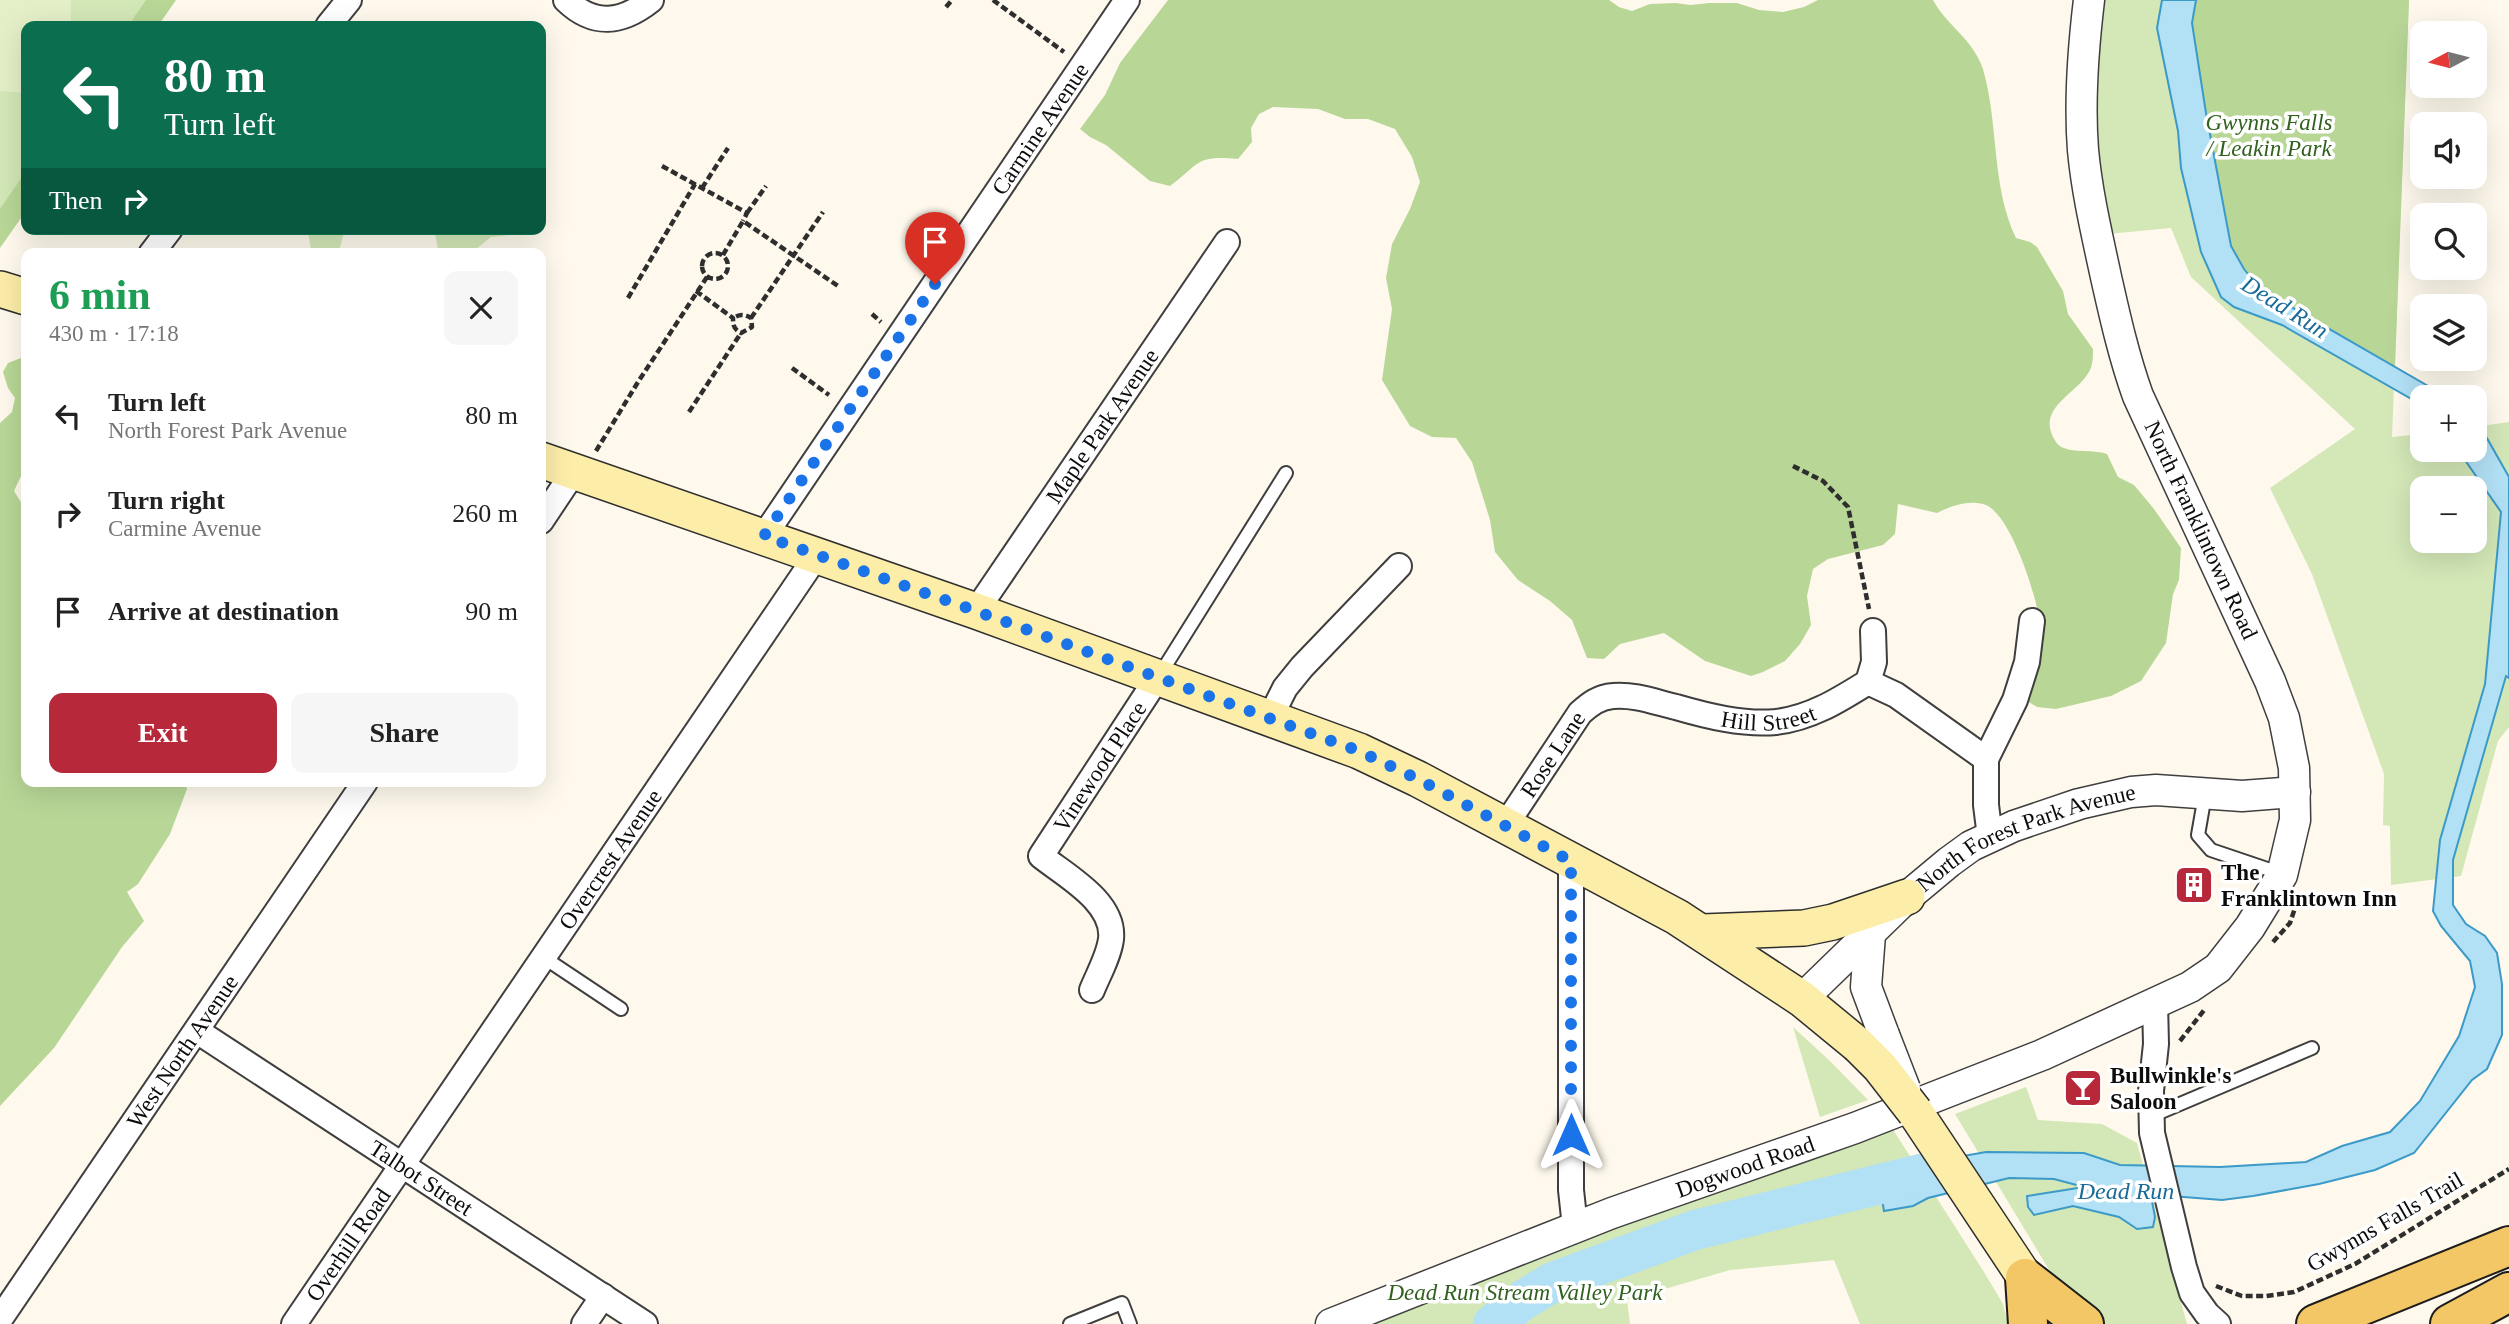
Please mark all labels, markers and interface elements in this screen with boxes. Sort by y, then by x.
north arrow [2410,21,2487,98]
map controls [2410,21,2487,553]
text: 80 m [164,48,266,103]
icon: left [49,49,140,140]
street label: Carmine Avenue [986,58,1093,199]
text: Turn left [164,106,276,142]
park label: Gwynns Falls / Leakin Park [2204,110,2333,161]
button: sound [2410,112,2487,189]
icon: right [116,182,154,220]
text: Then [49,186,102,215]
button: search [2410,203,2487,280]
pin [905,212,965,284]
icon: arrive [916,223,954,261]
water label: Dead Run [2236,270,2333,344]
button: close [444,271,518,345]
text: 6 min [49,272,151,318]
button: layers [2410,294,2487,371]
text: 430 m · 17:18 [49,321,179,346]
street label: Maple Park Avenue [1041,344,1163,508]
button: + [2410,385,2487,462]
text: Turn left [108,388,206,417]
icon: left [49,397,87,435]
text: 80 m [465,401,518,430]
street label: North Franklintown Road [2139,417,2263,643]
text: North Forest Park Avenue [108,418,347,443]
button: − [2410,476,2487,553]
text: Turn right [108,486,225,515]
icon: right [49,495,87,533]
text: 260 m [452,499,518,528]
text: Carmine Avenue [108,516,262,541]
icon: arrive [49,593,87,631]
text: Arrive at destination [108,597,339,626]
text: 90 m [465,597,518,626]
button: Exit [49,693,277,773]
button: Share [291,693,518,773]
street label: Vinewood Place [1048,697,1151,836]
street label: Hill Street [1719,700,1820,735]
street label: Rose Lane [1515,707,1590,802]
street label: North Forest Park Avenue [1911,779,2138,896]
street label: Overcrest Avenue [554,785,666,934]
place label: The Franklintown Inn [2221,860,2397,911]
building icon: The Franklintown Inn [2173,864,2215,906]
street label: West North Avenue [121,970,243,1132]
place label: Bullwinkle's Saloon [2110,1063,2231,1114]
bar icon: Bullwinkle's Saloon [2062,1067,2104,1109]
position arrow [1534,1098,1608,1172]
street label: Dogwood Road [1672,1131,1818,1202]
street label: Talbot Street [365,1135,478,1221]
street label: Gwynns Falls Trail [2302,1167,2468,1277]
water label: Dead Run [2077,1178,2174,1204]
street label: Overhill Road [301,1183,395,1306]
park label: Dead Run Stream Valley Park [1386,1280,1663,1305]

